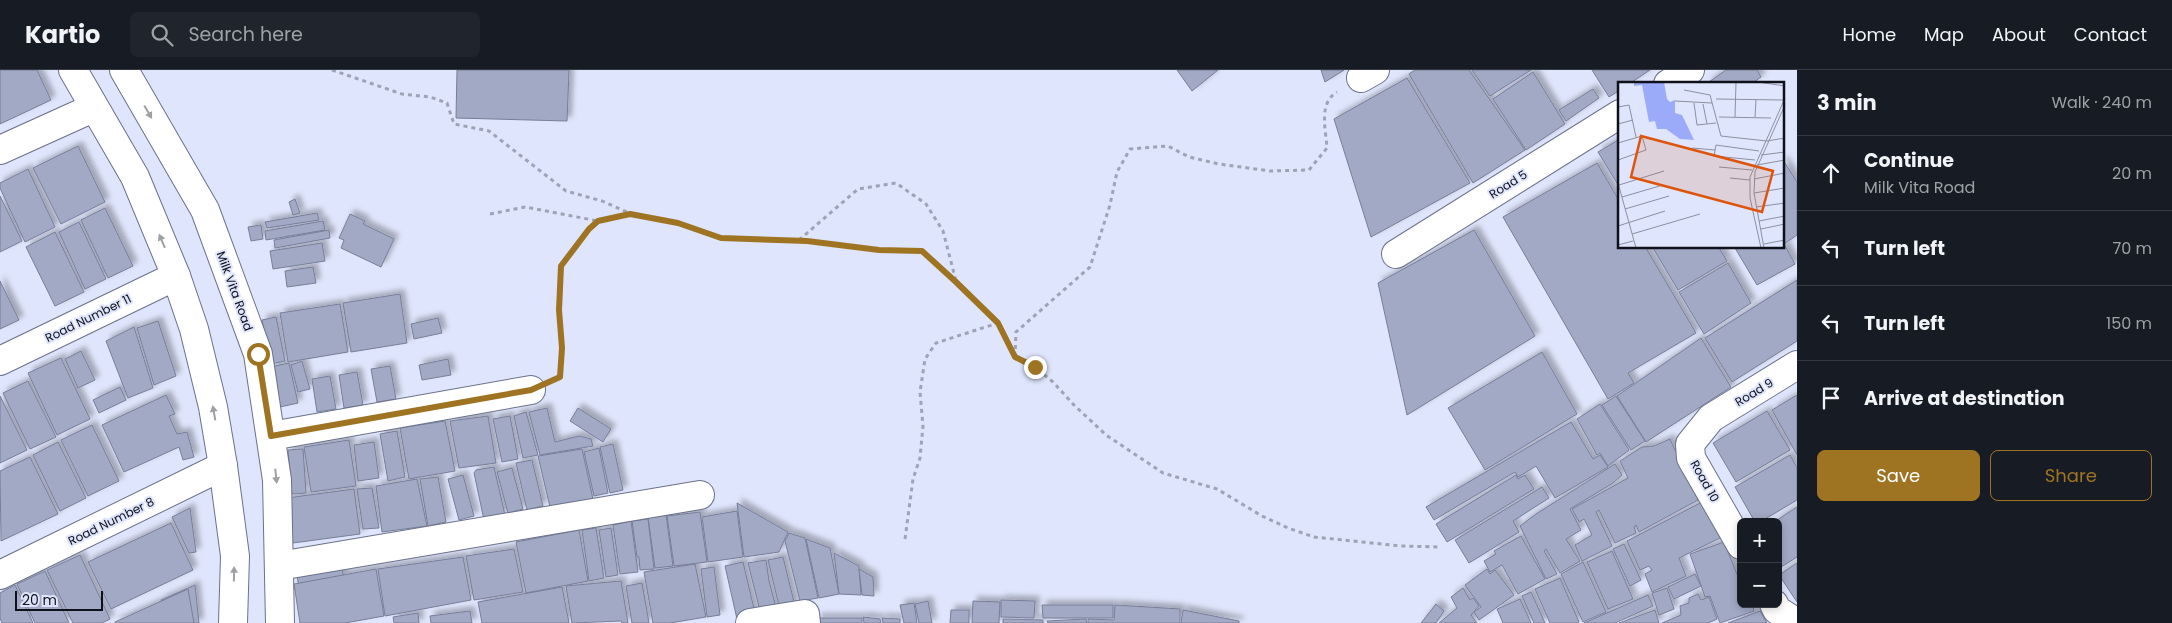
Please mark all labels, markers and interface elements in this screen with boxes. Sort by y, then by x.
search box [130,12,480,57]
text: Kartio [25,18,100,51]
icon: search [148,21,176,49]
text: Search here [188,21,303,48]
text: Home [1842,22,1896,47]
text: Map [1924,22,1964,47]
text: About [1992,22,2046,47]
text: Contact [2074,22,2147,47]
inset map [1618,82,1784,249]
text: 3 min [1817,88,1877,117]
text: Walk · 240 m [2051,91,2152,114]
one-way arrow [144,106,153,119]
text: Continue [1864,147,1954,174]
icon: ahead [1817,159,1845,187]
text: 20 m [2112,162,2152,185]
street label: Road 5 [1486,166,1530,202]
text: Milk Vita Road [1864,176,1975,199]
one-way arrow [158,233,166,248]
icon: left [1817,234,1845,262]
text: Turn left [1864,235,1945,262]
text: 70 m [2112,237,2152,260]
street label: Milk Vita Road [213,249,257,333]
street label: Road Number 11 [42,290,134,346]
icon: left [1817,309,1845,337]
text: Turn left [1864,310,1945,337]
text: 150 m [2106,312,2152,335]
route start [247,343,270,366]
route end [1024,356,1047,379]
street label: Road 9 [1732,374,1776,410]
icon: arrive [1817,384,1845,412]
text: Arrive at destination [1864,385,2065,412]
one-way arrow [210,406,218,421]
button: Save [1817,450,1980,501]
button: Share [1990,450,2152,501]
street label: Road 10 [1686,457,1724,505]
one-way arrow [272,469,280,485]
street label: Road Number 8 [65,493,157,549]
map controls [1737,518,1782,608]
button: + [1737,518,1782,563]
button: − [1737,563,1782,608]
one-way arrow [231,566,239,582]
scale bar [15,588,102,611]
text: 20 m [22,590,57,610]

